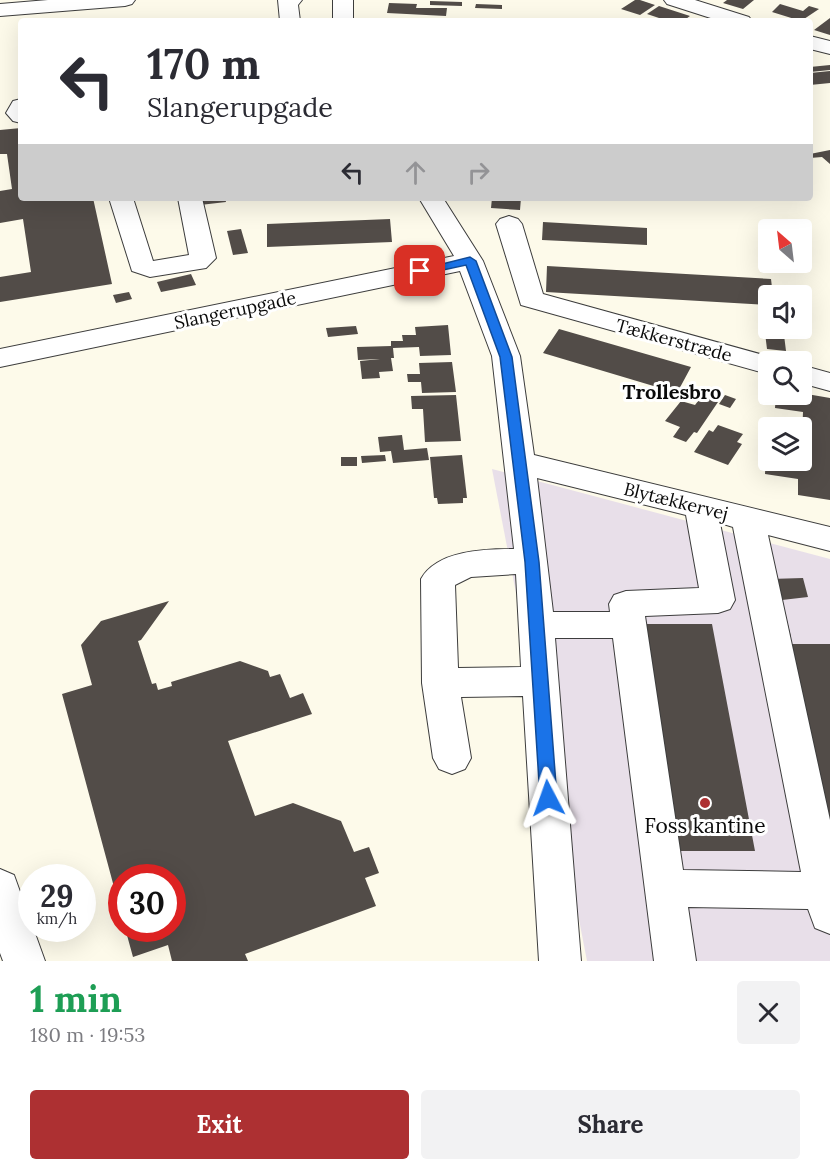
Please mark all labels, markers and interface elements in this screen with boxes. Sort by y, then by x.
text: 170 m [147,37,260,91]
icon: left [48,42,126,120]
text: Slangerupgade [147,90,333,124]
icon: left [336,156,369,189]
icon: ahead [399,156,432,189]
icon: right [462,156,495,189]
north arrow [758,219,812,273]
map controls [758,219,812,471]
pin [394,245,445,296]
icon: arrive [403,254,436,287]
button: sound [758,285,812,339]
street label: Slangerupgade [172,286,298,334]
street label: Tækkerstræde [613,313,735,367]
button: search [758,351,812,405]
district label: Trollesbro [623,379,721,404]
button: layers [758,417,812,471]
street label: Blytækkervej [621,477,731,525]
position arrow [516,766,580,830]
marker: Foss kantine [698,796,712,810]
place label: Foss kantine [644,812,766,839]
speed limit sign: 30 [108,864,186,942]
text: 29 [40,877,74,915]
text: km/h [37,909,77,928]
text: 1 min [30,976,122,1022]
button: close [737,981,800,1044]
text: 180 m · 19:53 [30,1022,145,1047]
button: Exit [30,1090,409,1159]
button: Share [421,1090,800,1159]

